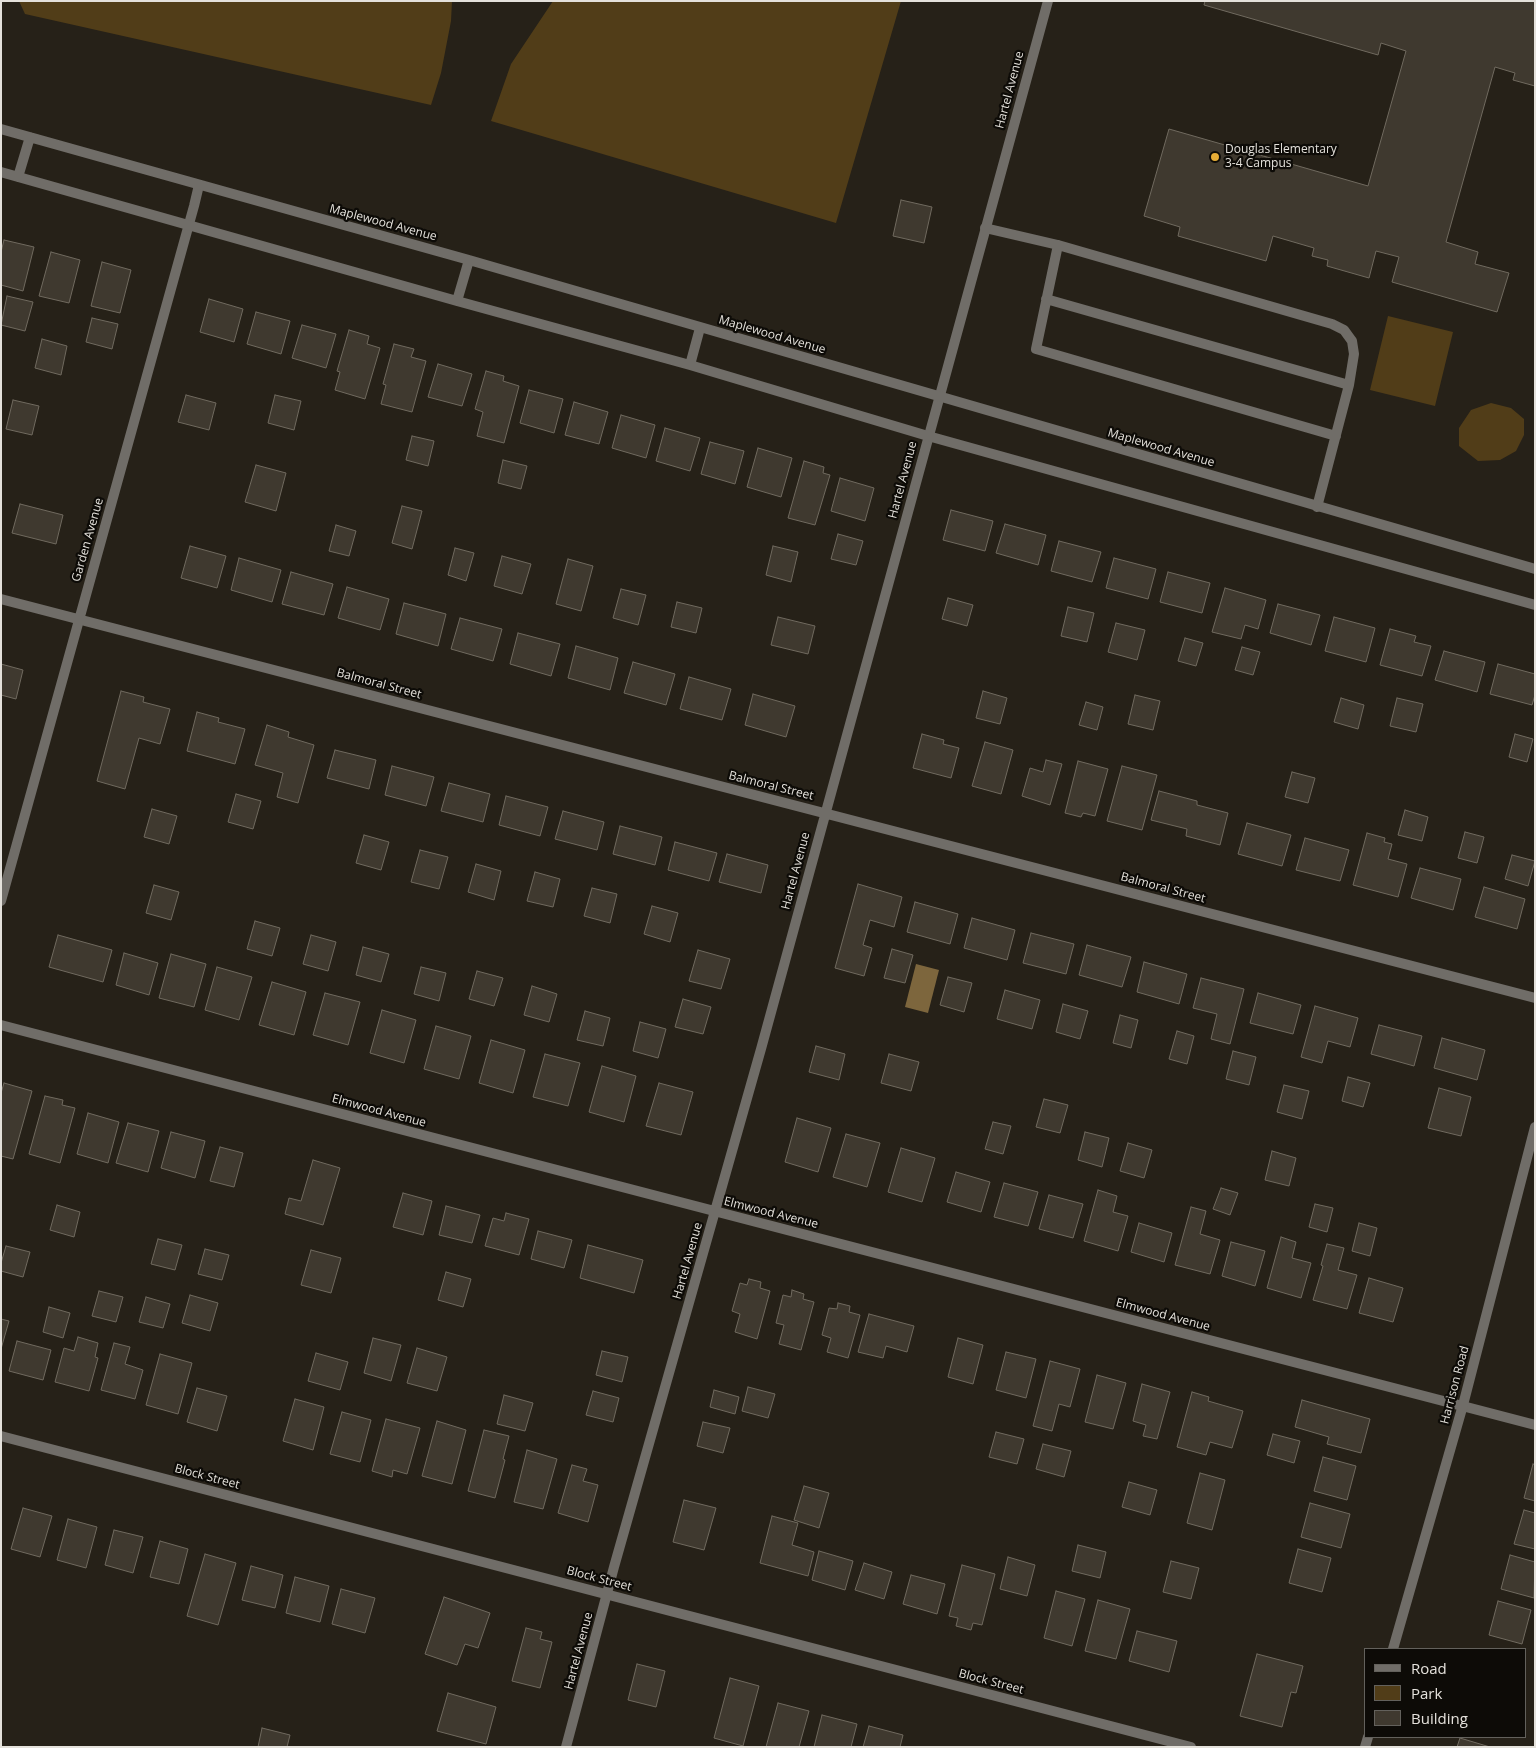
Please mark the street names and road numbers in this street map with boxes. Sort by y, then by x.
street label: Hartel Avenue [993,50,1027,130]
street label: Maplewood Avenue [328,202,438,244]
street label: Maplewood Avenue [717,313,827,357]
street label: Maplewood Avenue [1106,426,1216,470]
street label: Hartel Avenue [886,440,920,520]
street label: Garden Avenue [69,496,107,584]
street label: Balmoral Street [335,666,423,702]
street label: Balmoral Street [727,768,815,804]
street label: Hartel Avenue [779,831,813,911]
street label: Balmoral Street [1119,870,1207,906]
street label: Elmwood Avenue [330,1092,428,1130]
street label: Elmwood Avenue [722,1194,820,1232]
street label: Hartel Avenue [670,1221,706,1301]
street label: Elmwood Avenue [1114,1296,1212,1334]
street label: Harrison Road [1438,1344,1472,1426]
street label: Block Street [173,1461,241,1493]
street label: Block Street [565,1563,633,1595]
street label: Hartel Avenue [562,1611,596,1691]
street label: Block Street [957,1666,1025,1698]

